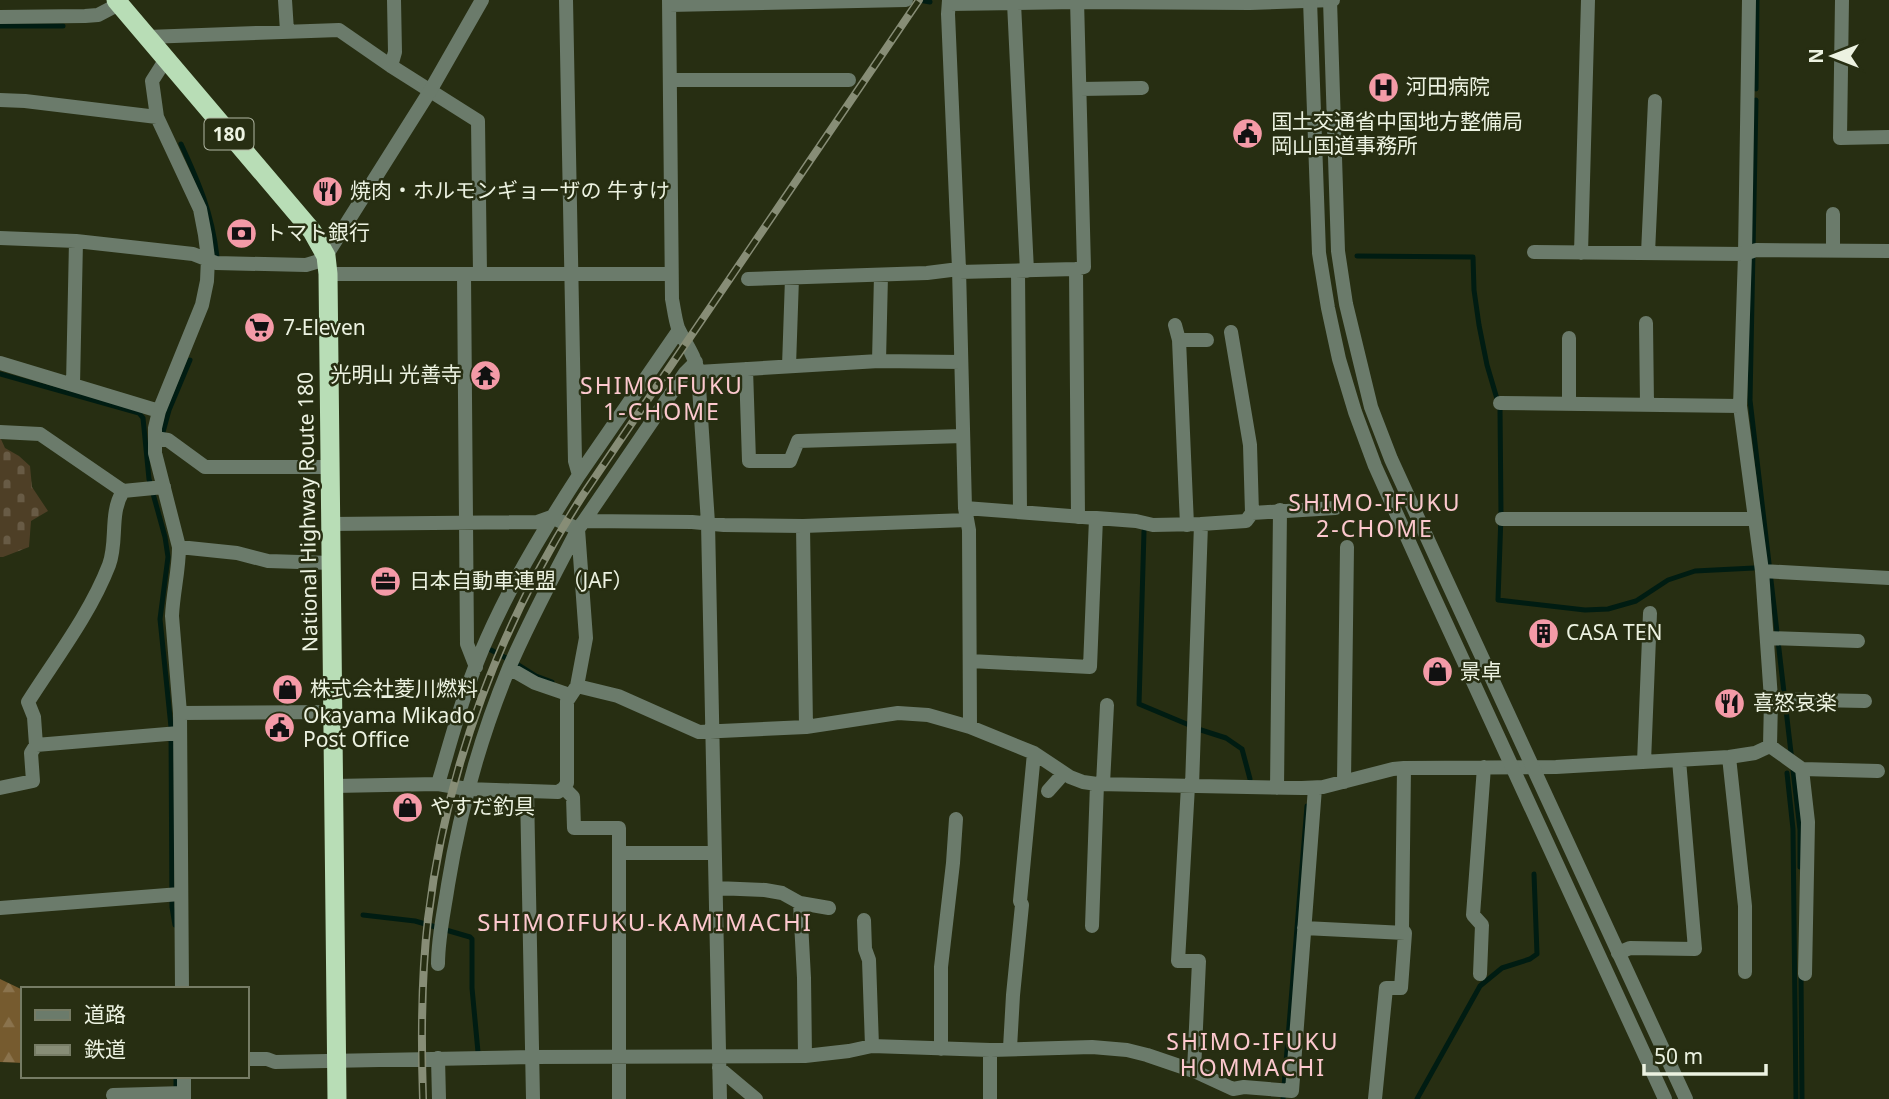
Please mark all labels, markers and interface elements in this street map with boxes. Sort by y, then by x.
north arrow [1798,21,1868,91]
text: N [1803,48,1829,64]
hospital icon: 河田病院 [1366,70,1400,104]
place label: 河田病院 [1406,72,1490,100]
place label: 国土交通省中国地方整備局 岡山国道事務所 [1271,107,1523,159]
public building icon: 国土交通省中国地方整備局 岡山国道事務所 [1231,117,1265,151]
road number: 180 [204,118,254,150]
restaurant icon: 焼肉・ホルモンギョーザの 牛すけ [310,174,344,208]
place label: 焼肉・ホルモンギョーザの 牛すけ [350,176,670,204]
bank icon: トマト銀行 [225,216,259,250]
place label: トマト銀行 [265,218,370,246]
supermarket icon: 7-Eleven [243,311,277,345]
place label: 7-Eleven [283,313,366,341]
temple icon: 光明山 光善寺 [468,358,502,392]
place label: 光明山 光善寺 [331,360,462,388]
district label: SHIMOIFUKU 1-CHOME [580,369,744,427]
street label: National Highway Route 180 [291,372,323,652]
district label: SHIMO-IFUKU 2-CHOME [1288,486,1462,544]
office icon: 日本自動車連盟 （JAF） [369,564,403,598]
place label: 日本自動車連盟 （JAF） [409,566,634,594]
building icon: CASA TEN [1526,616,1560,650]
place label: CASA TEN [1566,618,1662,646]
shop icon: 景卓 [1420,655,1454,689]
place label: 景卓 [1460,657,1502,685]
shop icon: 株式会社菱川燃料 [270,672,304,706]
place label: 株式会社菱川燃料 [310,674,478,702]
restaurant icon: 喜怒哀楽 [1713,686,1747,720]
place label: 喜怒哀楽 [1753,688,1837,716]
place label: Okayama Mikado Post Office [303,701,475,753]
public building icon: Okayama Mikado Post Office [263,711,297,745]
shop icon: やすだ釣具 [390,790,424,824]
place label: やすだ釣具 [430,792,535,820]
district label: SHIMOIFUKU-KAMIMACHI [477,905,813,938]
legend [21,987,248,1078]
text: 道路 [84,1000,126,1028]
district label: SHIMO-IFUKU HOMMACHI [1166,1025,1340,1083]
scale bar [1644,1032,1766,1076]
text: 鉄道 [84,1035,126,1063]
text: 50 m [1654,1042,1703,1070]

